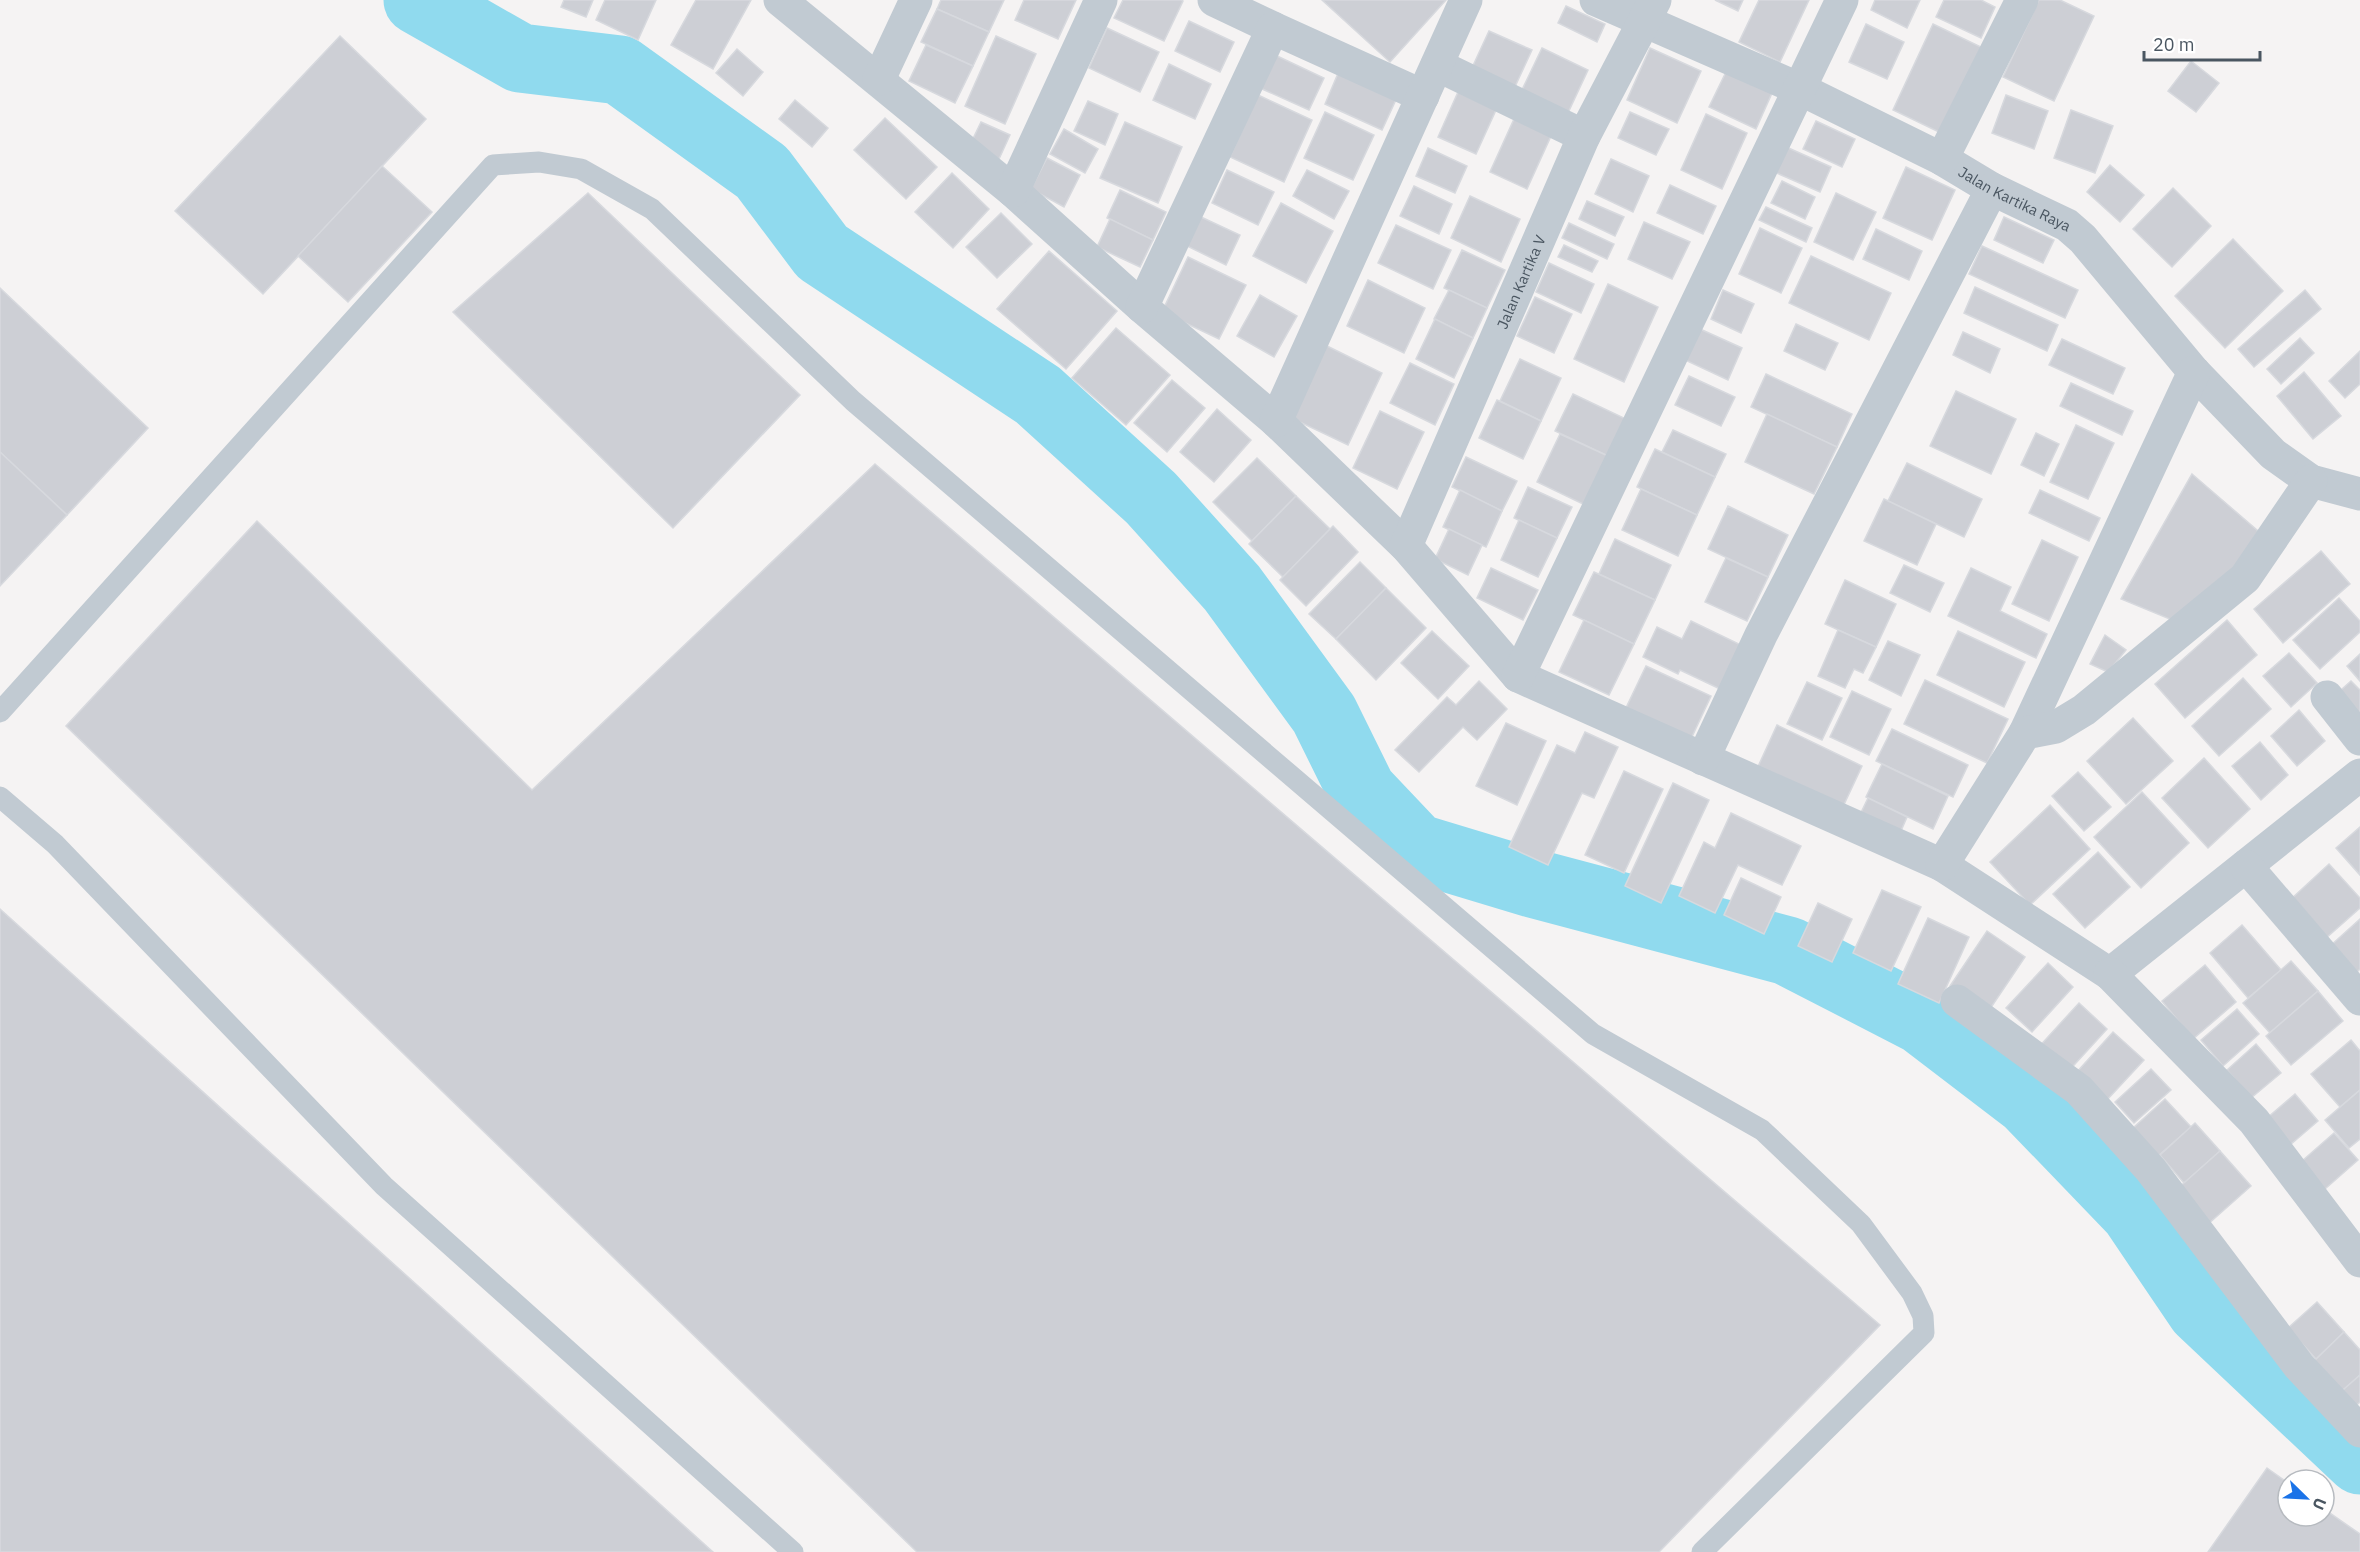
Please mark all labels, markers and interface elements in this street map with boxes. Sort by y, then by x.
scale bar [2144,24,2260,62]
text: 20 m [2153,33,2195,56]
street label: Jalan Kartika Raya [1955,162,2074,235]
street label: Jalan Kartika V [1492,232,1549,332]
north arrow [2276,1468,2336,1528]
text: U [2308,1495,2331,1513]

